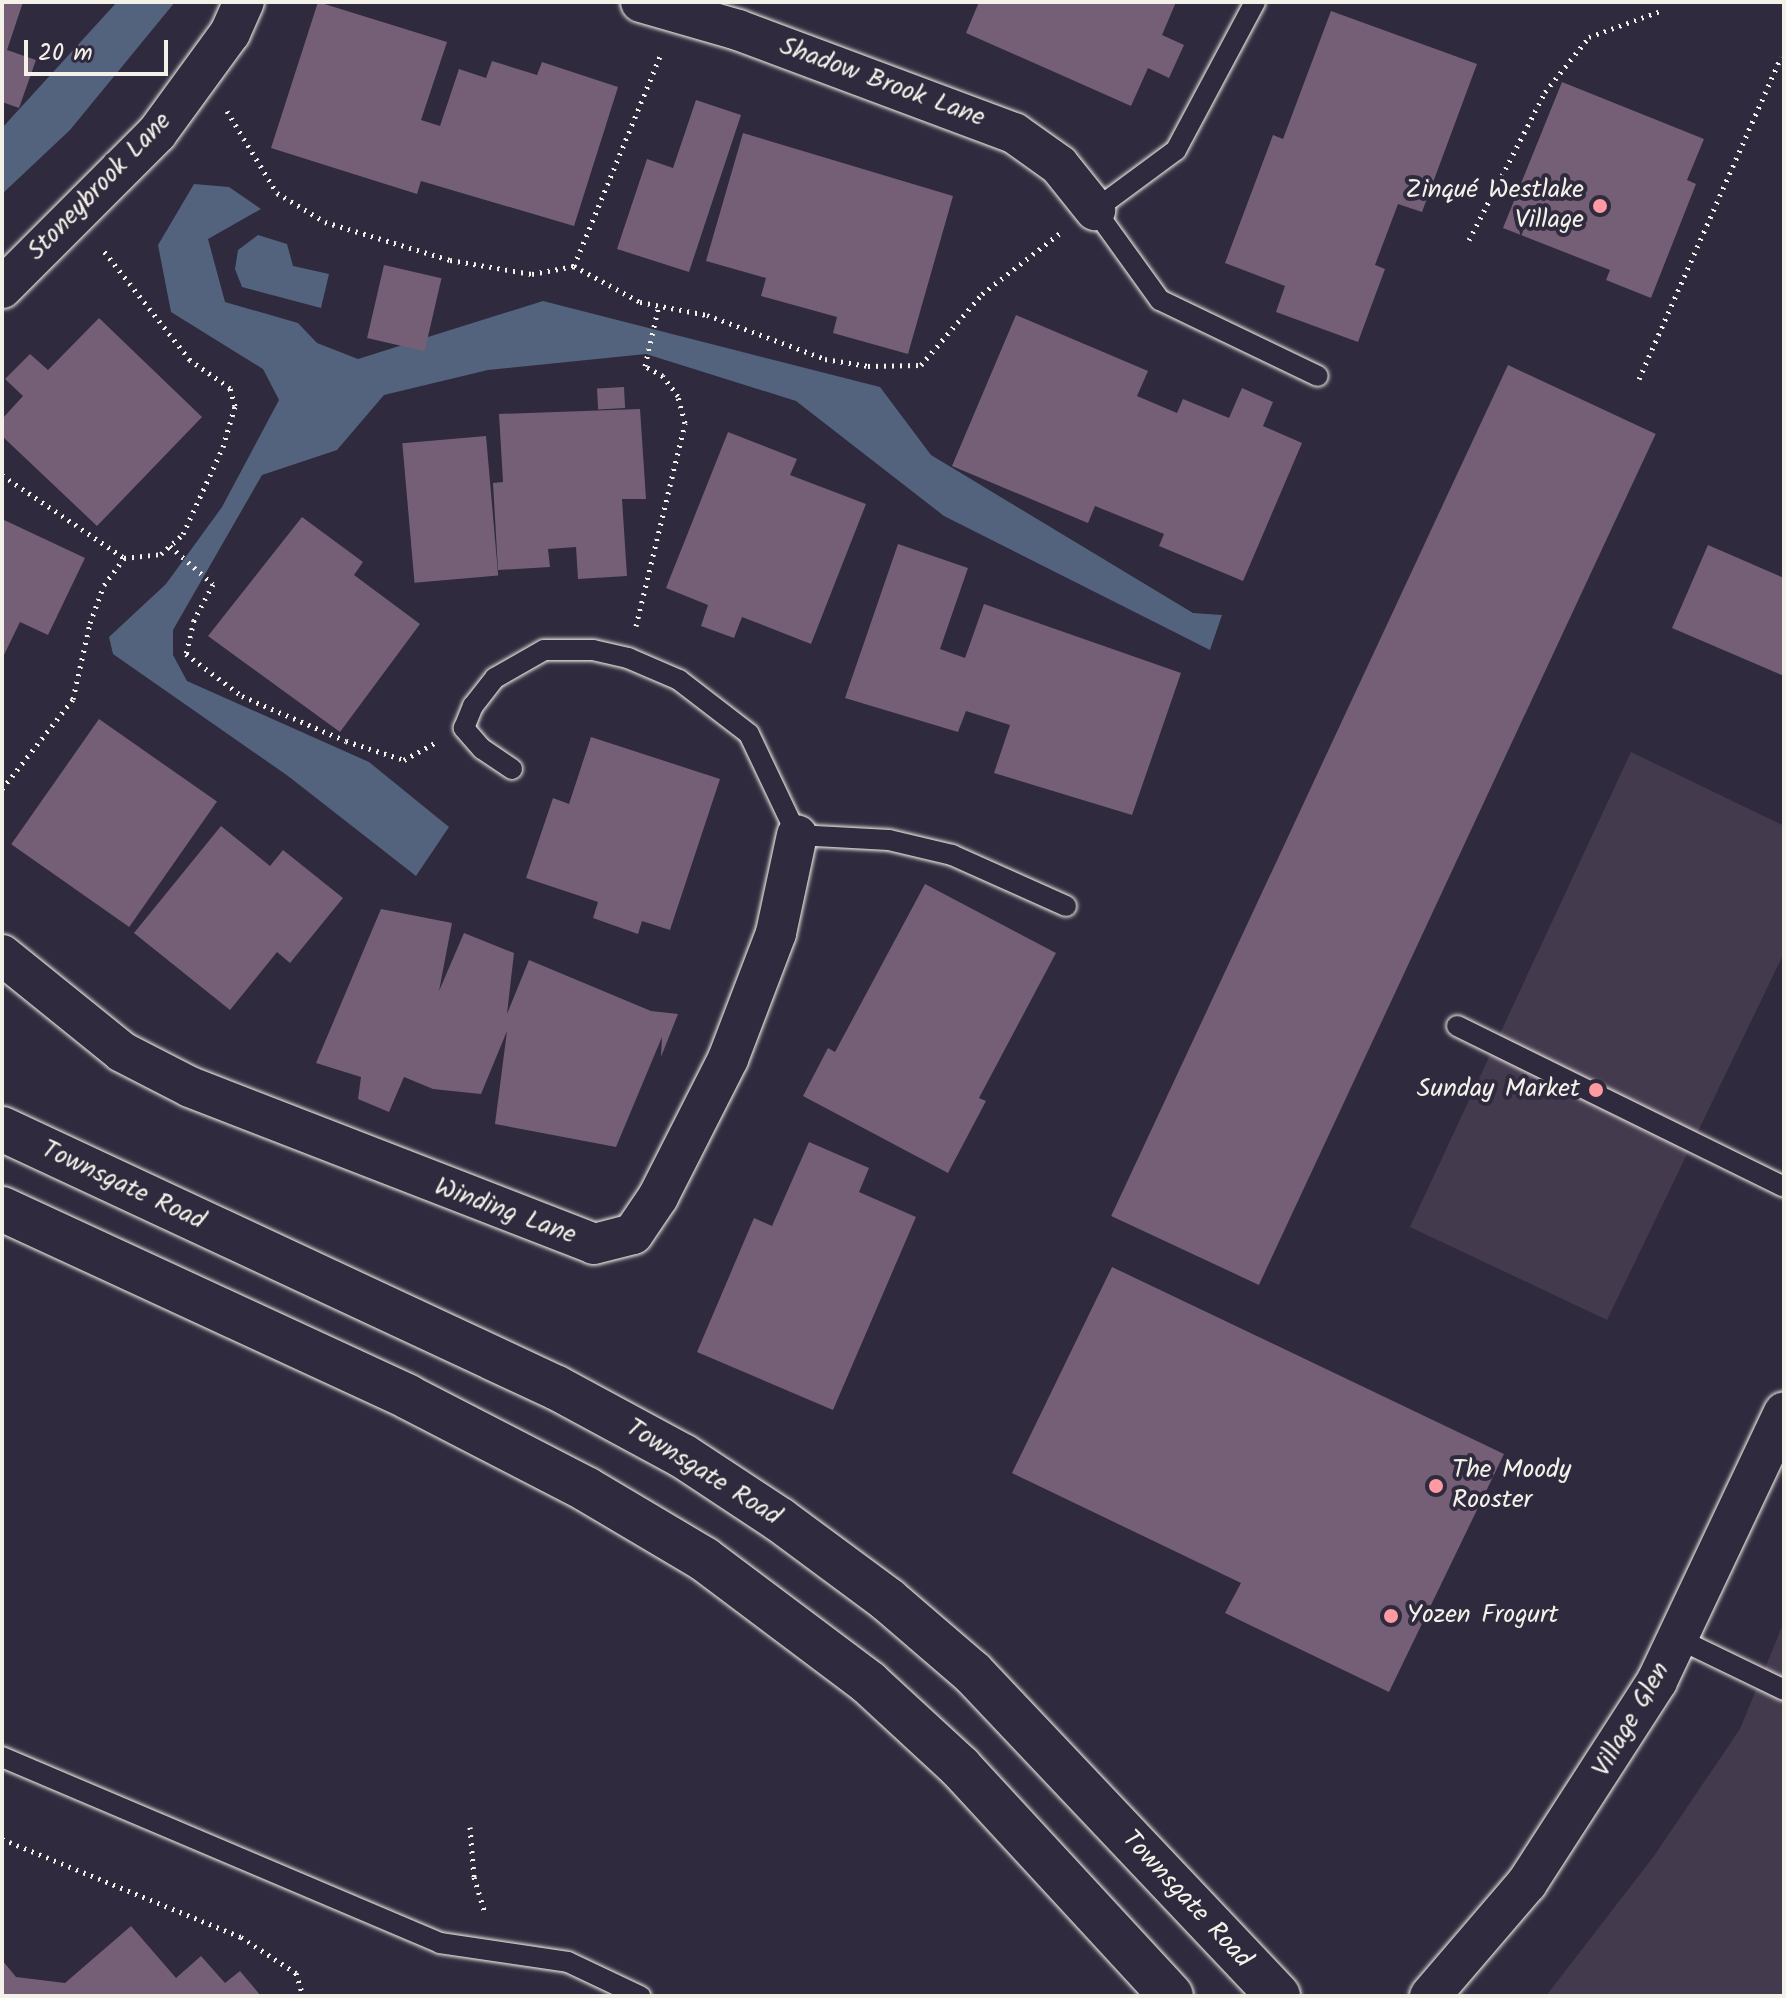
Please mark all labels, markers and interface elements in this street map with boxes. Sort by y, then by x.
scale bar [28,24,172,74]
street label: Shadow Brook Lane [775,31,989,135]
text: 20 m [38,34,93,73]
street label: Stoneybrook Lane [21,106,179,268]
place label: Zinqué Westlake Village [1406,175,1584,236]
marker: Zinqué Westlake Village [1591,197,1609,215]
place label: Sunday Market [1417,1074,1580,1106]
marker: Sunday Market [1587,1081,1605,1099]
street label: Townsgate Road [36,1134,210,1238]
street label: Winding Lane [430,1172,580,1252]
street label: Townsgate Road [620,1413,786,1533]
place label: The Moody Rooster [1452,1455,1571,1516]
marker: The Moody Rooster [1427,1477,1445,1495]
place label: Yozen Frogurt [1407,1600,1559,1632]
marker: Yozen Frogurt [1382,1607,1400,1625]
street label: Village Glen [1587,1657,1677,1783]
street label: Townsgate Road [1114,1825,1258,1975]

